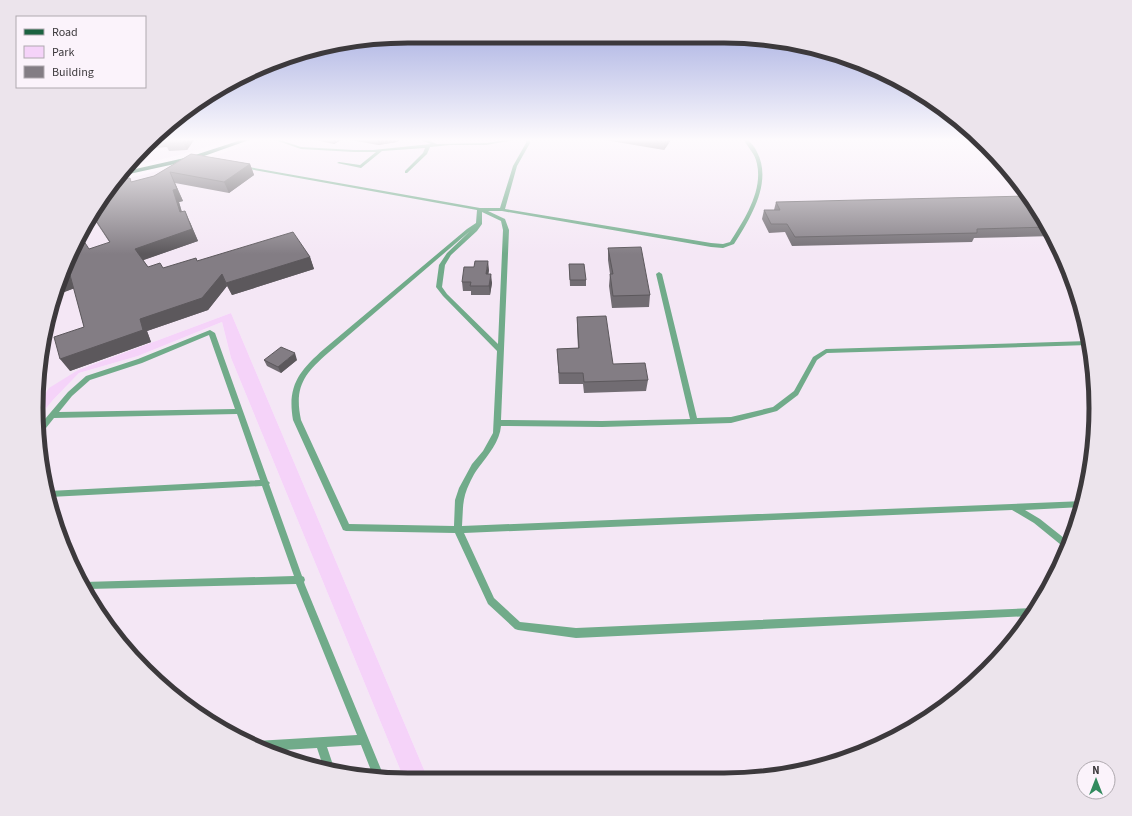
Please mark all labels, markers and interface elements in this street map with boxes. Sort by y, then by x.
legend [16,16,146,88]
text: Road [52,24,78,41]
text: Park [52,44,74,61]
text: Building [52,64,94,81]
north arrow [1076,760,1116,800]
text: N [1092,763,1100,778]

